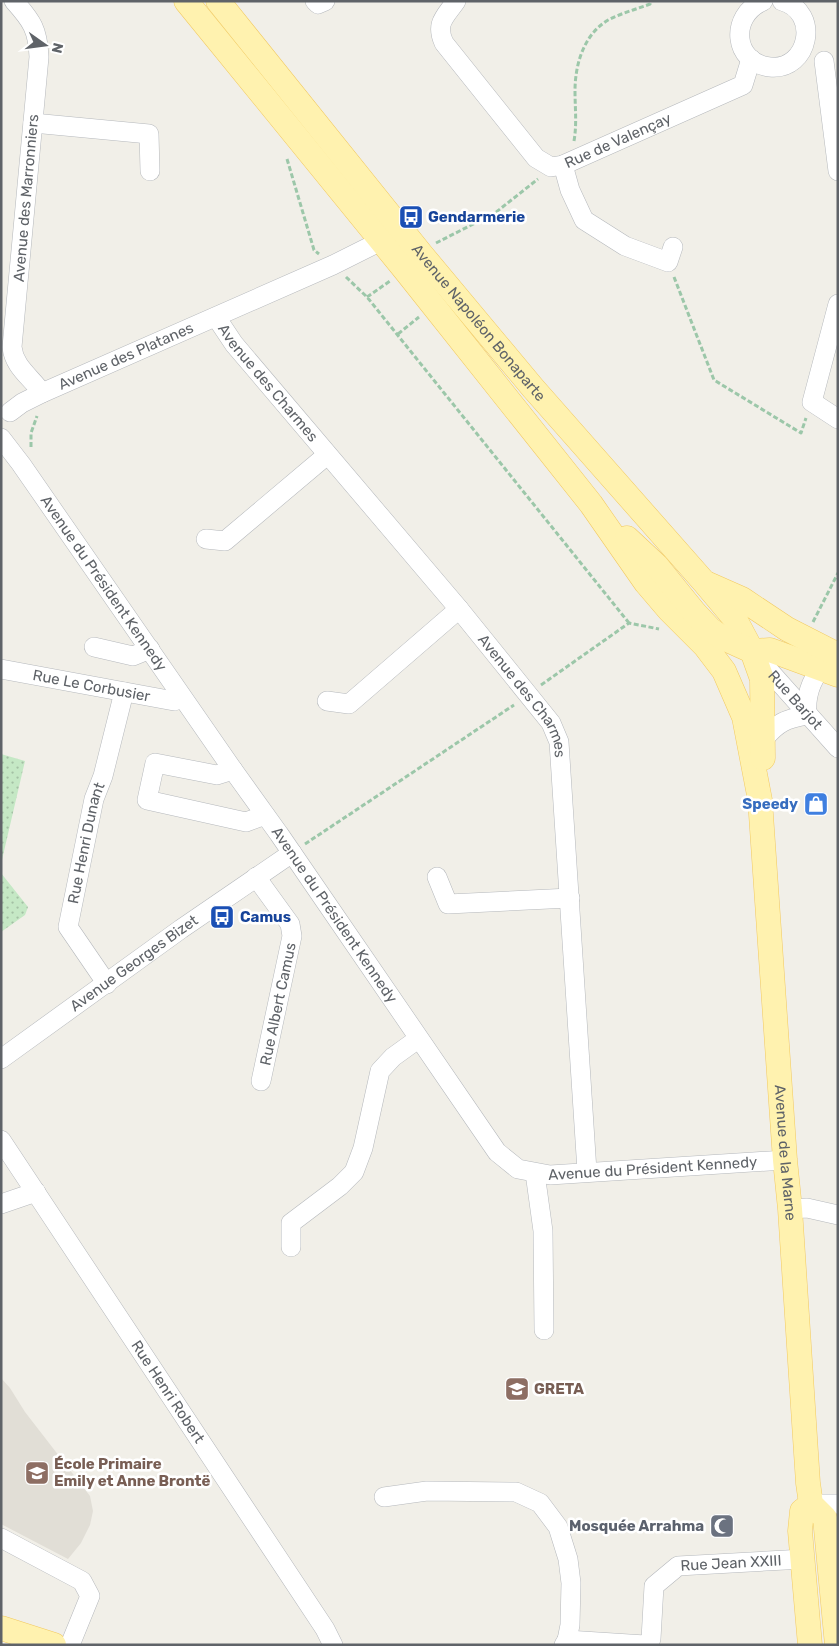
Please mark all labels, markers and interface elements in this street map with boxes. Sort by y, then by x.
north arrow [20,20,70,70]
text: N [48,41,67,55]
street label: Rue de Valençay [562,109,674,172]
street label: Avenue des Marronniers [10,113,42,283]
bus stop icon: Gendarmerie [398,204,424,230]
place label: Gendarmerie [428,208,525,226]
street label: Avenue Napoléon Bonaparte [408,240,549,405]
street label: Avenue des Platanes [56,318,197,394]
street label: Avenue des Charmes [214,321,322,446]
street label: Avenue du Président Kennedy [37,492,171,675]
street label: Avenue des Charmes [474,631,569,758]
street label: Rue Le Corbusier [31,666,152,705]
street label: Rue Barjot [764,667,826,733]
street label: Rue Henri Dunant [64,780,109,905]
shop icon: Speedy [803,791,829,817]
place label: Speedy [742,795,798,813]
street label: Avenue du Président Kennedy [268,823,401,1006]
bus stop icon: Camus [209,904,235,930]
place label: Camus [240,908,291,926]
street label: Avenue Georges Bizet [67,911,202,1015]
street label: Rue Albert Camus [256,941,300,1067]
street label: Avenue de la Marne [771,1084,800,1221]
street label: Avenue du Président Kennedy [548,1153,758,1184]
street label: Rue Henri Robert [127,1337,208,1447]
school or university icon: GRETA [504,1376,530,1402]
place label: GRETA [534,1380,584,1398]
place label: École Primaire Emily et Anne Brontë [54,1455,211,1490]
school or university icon: École Primaire Emily et Anne Brontë [24,1460,50,1486]
mosque icon: Mosquée Arrahma [709,1513,735,1539]
place label: Mosquée Arrahma [569,1517,704,1535]
street label: Rue Jean XXIII [680,1551,782,1575]

